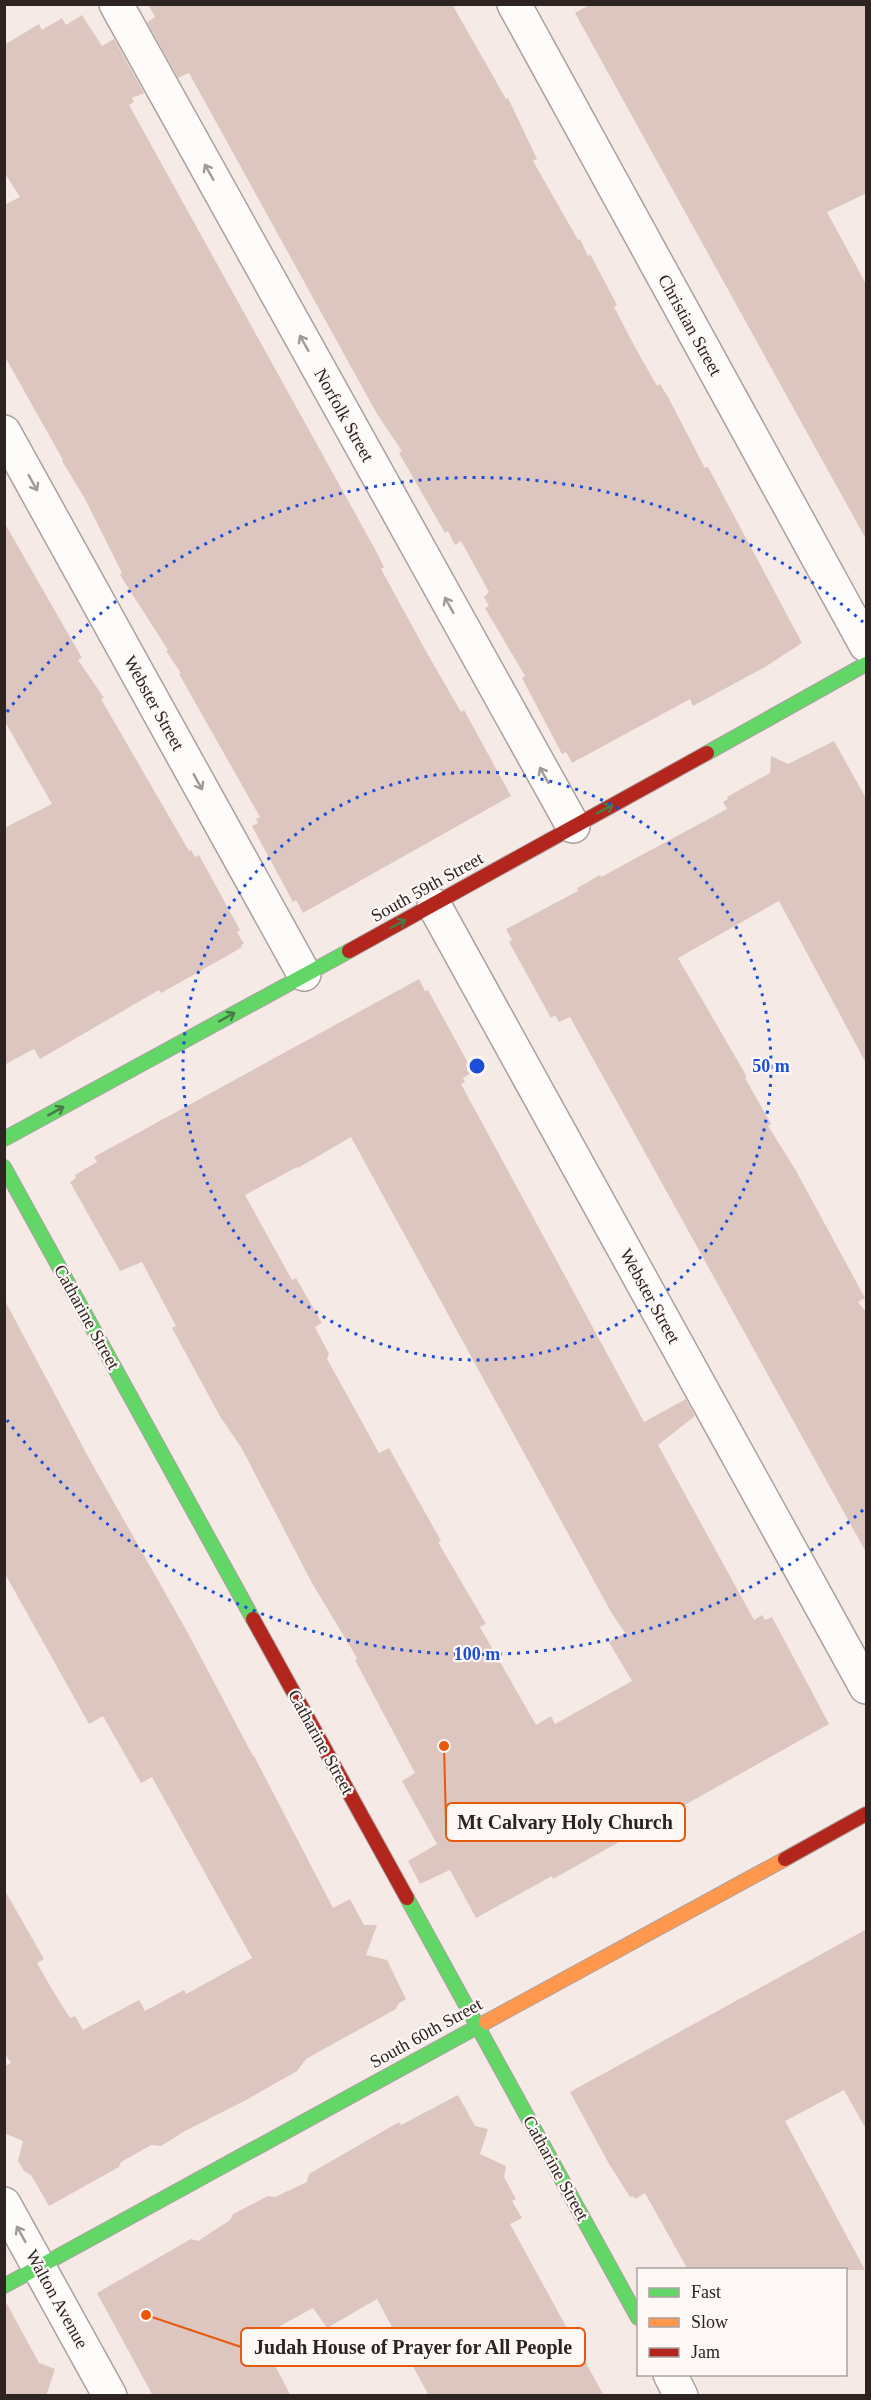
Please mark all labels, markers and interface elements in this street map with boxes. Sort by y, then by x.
one-way arrow [203,164,215,181]
street label: Christian Street [654,271,726,379]
one-way arrow [298,335,310,352]
street label: Norfolk Street [310,365,378,465]
one-way arrow [27,474,39,491]
one-way arrow [443,597,455,614]
street label: Webster Street [120,652,188,754]
one-way arrow [538,767,550,784]
one-way arrow [193,773,204,791]
one-way arrow [596,803,613,815]
street label: South 59th Street [367,848,487,926]
one-way arrow [389,918,406,930]
one-way arrow [217,1011,235,1022]
centre of rings [467,1056,487,1076]
text: 50 m [752,1056,790,1076]
one-way arrow [47,1105,64,1117]
street label: Webster Street [616,1245,684,1347]
street label: Catharine Street [50,1261,124,1373]
text: 100 m [454,1644,500,1664]
street label: Catharine Street [284,1686,358,1798]
callout: Mt Calvary Holy Church [446,1803,685,1841]
text: Mt Calvary Holy Church [457,1811,673,1834]
street label: South 60th Street [366,1994,486,2072]
street label: Catharine Street [519,2112,593,2224]
one-way arrow [15,2226,27,2243]
street label: Walton Avenue [22,2246,92,2352]
legend [637,2268,847,2376]
text: Fast [691,2282,721,2302]
text: Slow [691,2312,728,2332]
callout: Judah House of Prayer for All People [241,2328,585,2366]
text: Judah House of Prayer for All People [254,2336,572,2359]
text: Jam [691,2342,720,2362]

